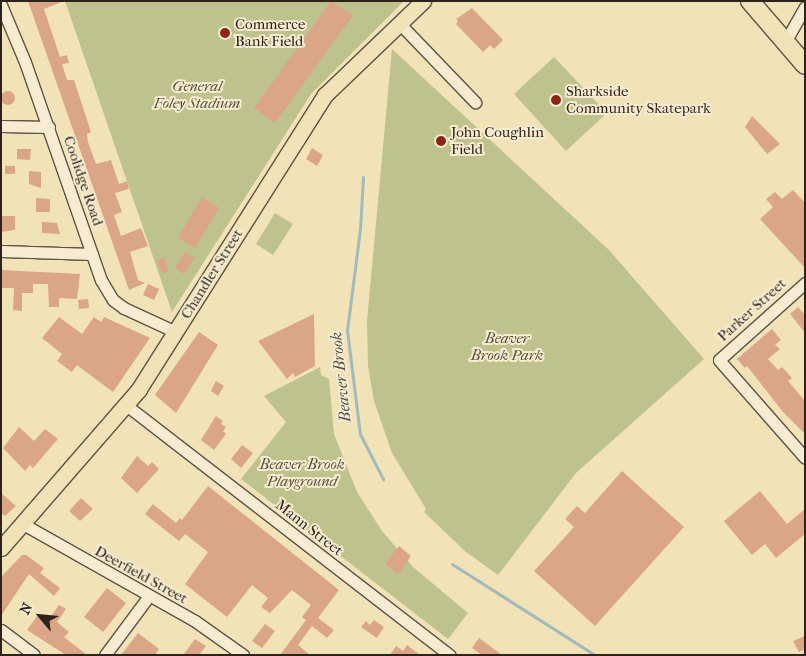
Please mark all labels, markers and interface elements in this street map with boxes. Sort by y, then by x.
place label: Commerce Bank Field [235,15,305,50]
marker: Commerce Bank Field [219,27,231,39]
park label: General Foley Stadium [154,77,240,112]
place label: Sharkside Community Skatepark [566,82,711,117]
marker: Sharkside Community Skatepark [550,94,562,106]
place label: John Coughlin Field [451,123,544,158]
street label: Coolidge Road [59,134,107,228]
marker: John Coughlin Field [435,135,447,147]
street label: Chandler Street [177,226,247,322]
street label: Parker Street [714,274,790,346]
park label: Beaver Brook Park [471,329,543,364]
water label: Beaver Brook [327,331,355,423]
park label: Beaver Brook Playground [259,455,345,490]
street label: Mann Street [272,496,346,560]
street label: Deerfield Street [91,542,191,608]
north arrow [15,591,65,641]
text: N [16,600,36,617]

